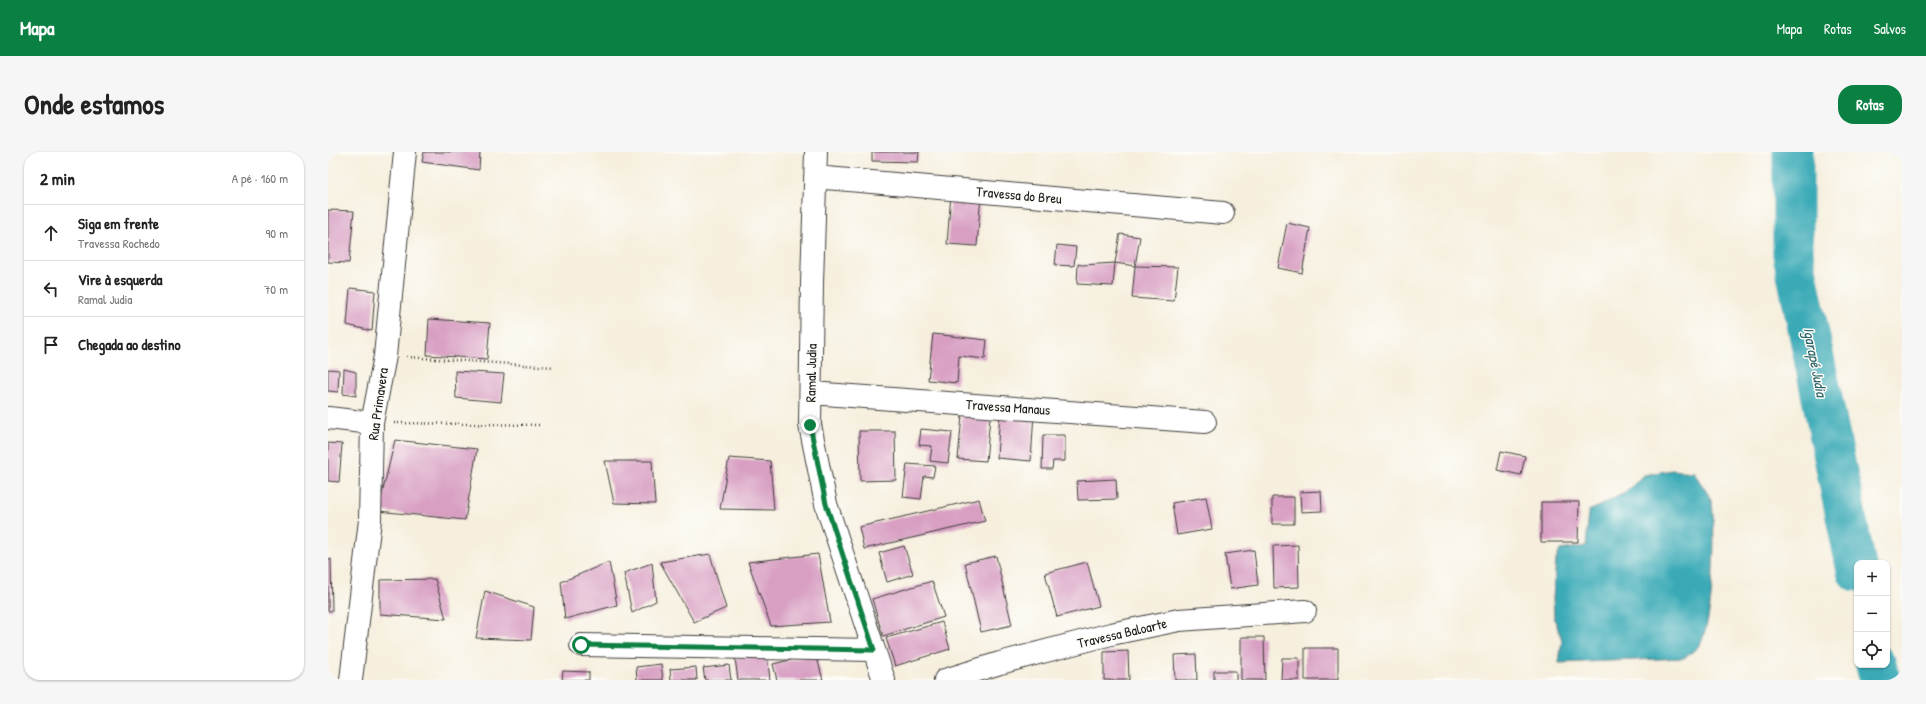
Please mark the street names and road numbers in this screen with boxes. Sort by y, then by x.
street label: Travessa do Breu [975,181,1063,208]
street label: Ramal Judia [800,343,821,402]
street label: Rua Primavera [363,366,392,441]
street label: Travessa Manaus [965,394,1051,419]
street label: Travessa Baloarte [1075,613,1169,652]

